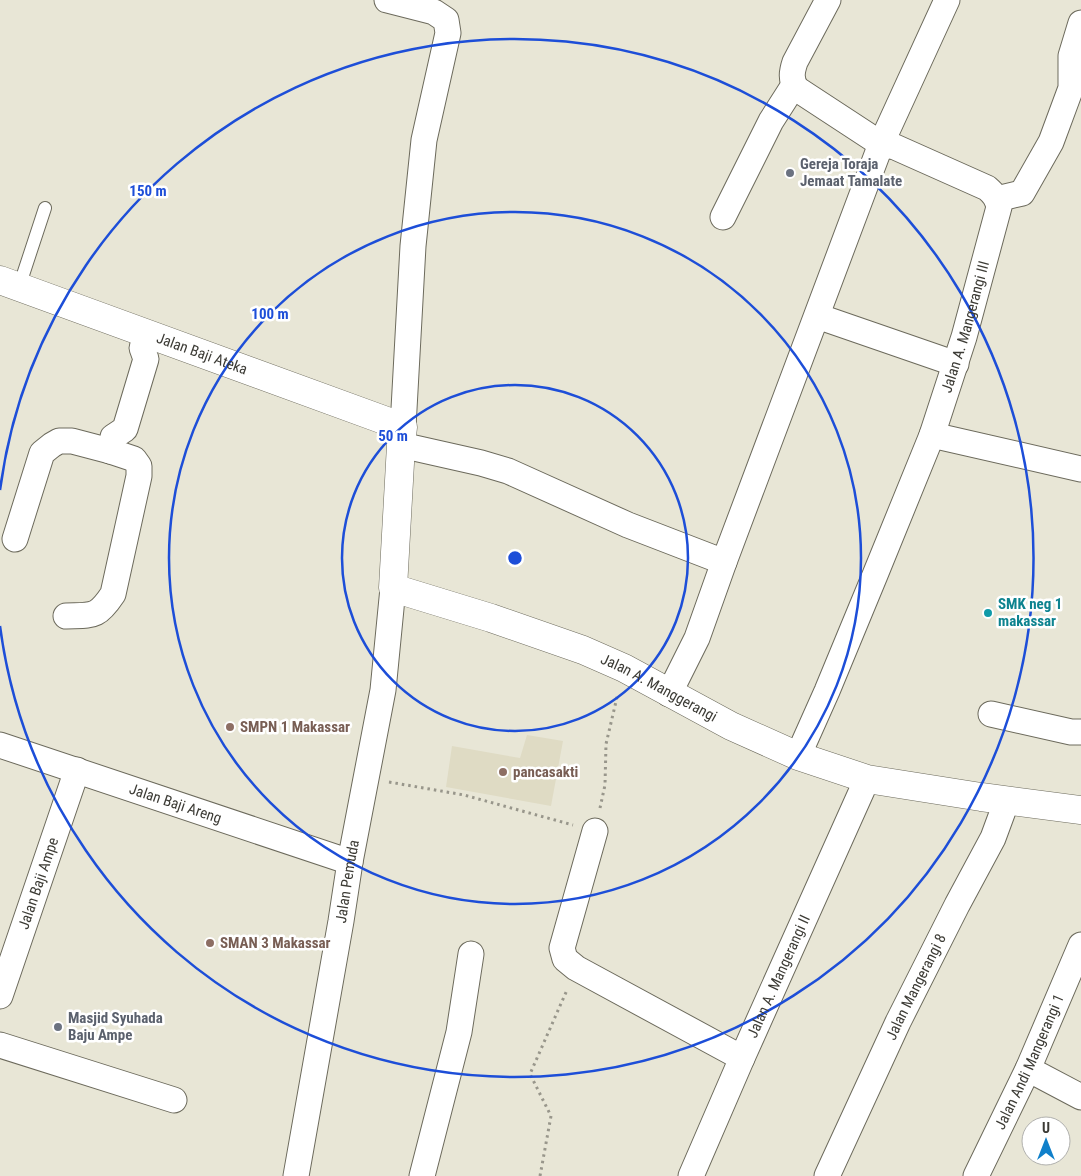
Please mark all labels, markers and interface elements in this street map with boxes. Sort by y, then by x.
place label: Gereja Toraja Jemaat Tamalate [800,155,902,190]
marker: Gereja Toraja Jemaat Tamalate [784,167,796,179]
text: 150 m [129,182,167,200]
street label: Jalan A. Mangerangi III [937,259,993,395]
text: 100 m [251,305,289,323]
street label: Jalan Baji Ateka [154,329,250,378]
text: 50 m [378,427,408,445]
centre of rings [506,549,524,567]
place label: SMK neg 1 makassar [998,595,1062,630]
marker: SMK neg 1 makassar [982,607,994,619]
street label: Jalan A. Manggerangi [598,650,720,726]
place label: SMPN 1 Makassar [240,718,350,736]
marker: SMPN 1 Makassar [224,721,236,733]
place label: pancasakti [513,763,578,781]
marker: pancasakti [497,766,509,778]
street label: Jalan Baji Areng [127,780,224,827]
street label: Jalan Baji Ampe [14,835,62,932]
street label: Jalan Pemuda [332,838,363,924]
street label: Jalan A. Mangerangi II [743,912,814,1041]
street label: Jalan Mangerangi 8 [882,931,950,1043]
place label: SMAN 3 Makassar [220,934,331,952]
marker: SMAN 3 Makassar [204,937,216,949]
street label: Jalan Andi Mangerangi 1 [991,992,1068,1133]
place label: Masjid Syuhada Baju Ampe [68,1009,163,1044]
marker: Masjid Syuhada Baju Ampe [52,1021,64,1033]
north arrow [1021,1116,1071,1166]
text: U [1042,1120,1050,1136]

